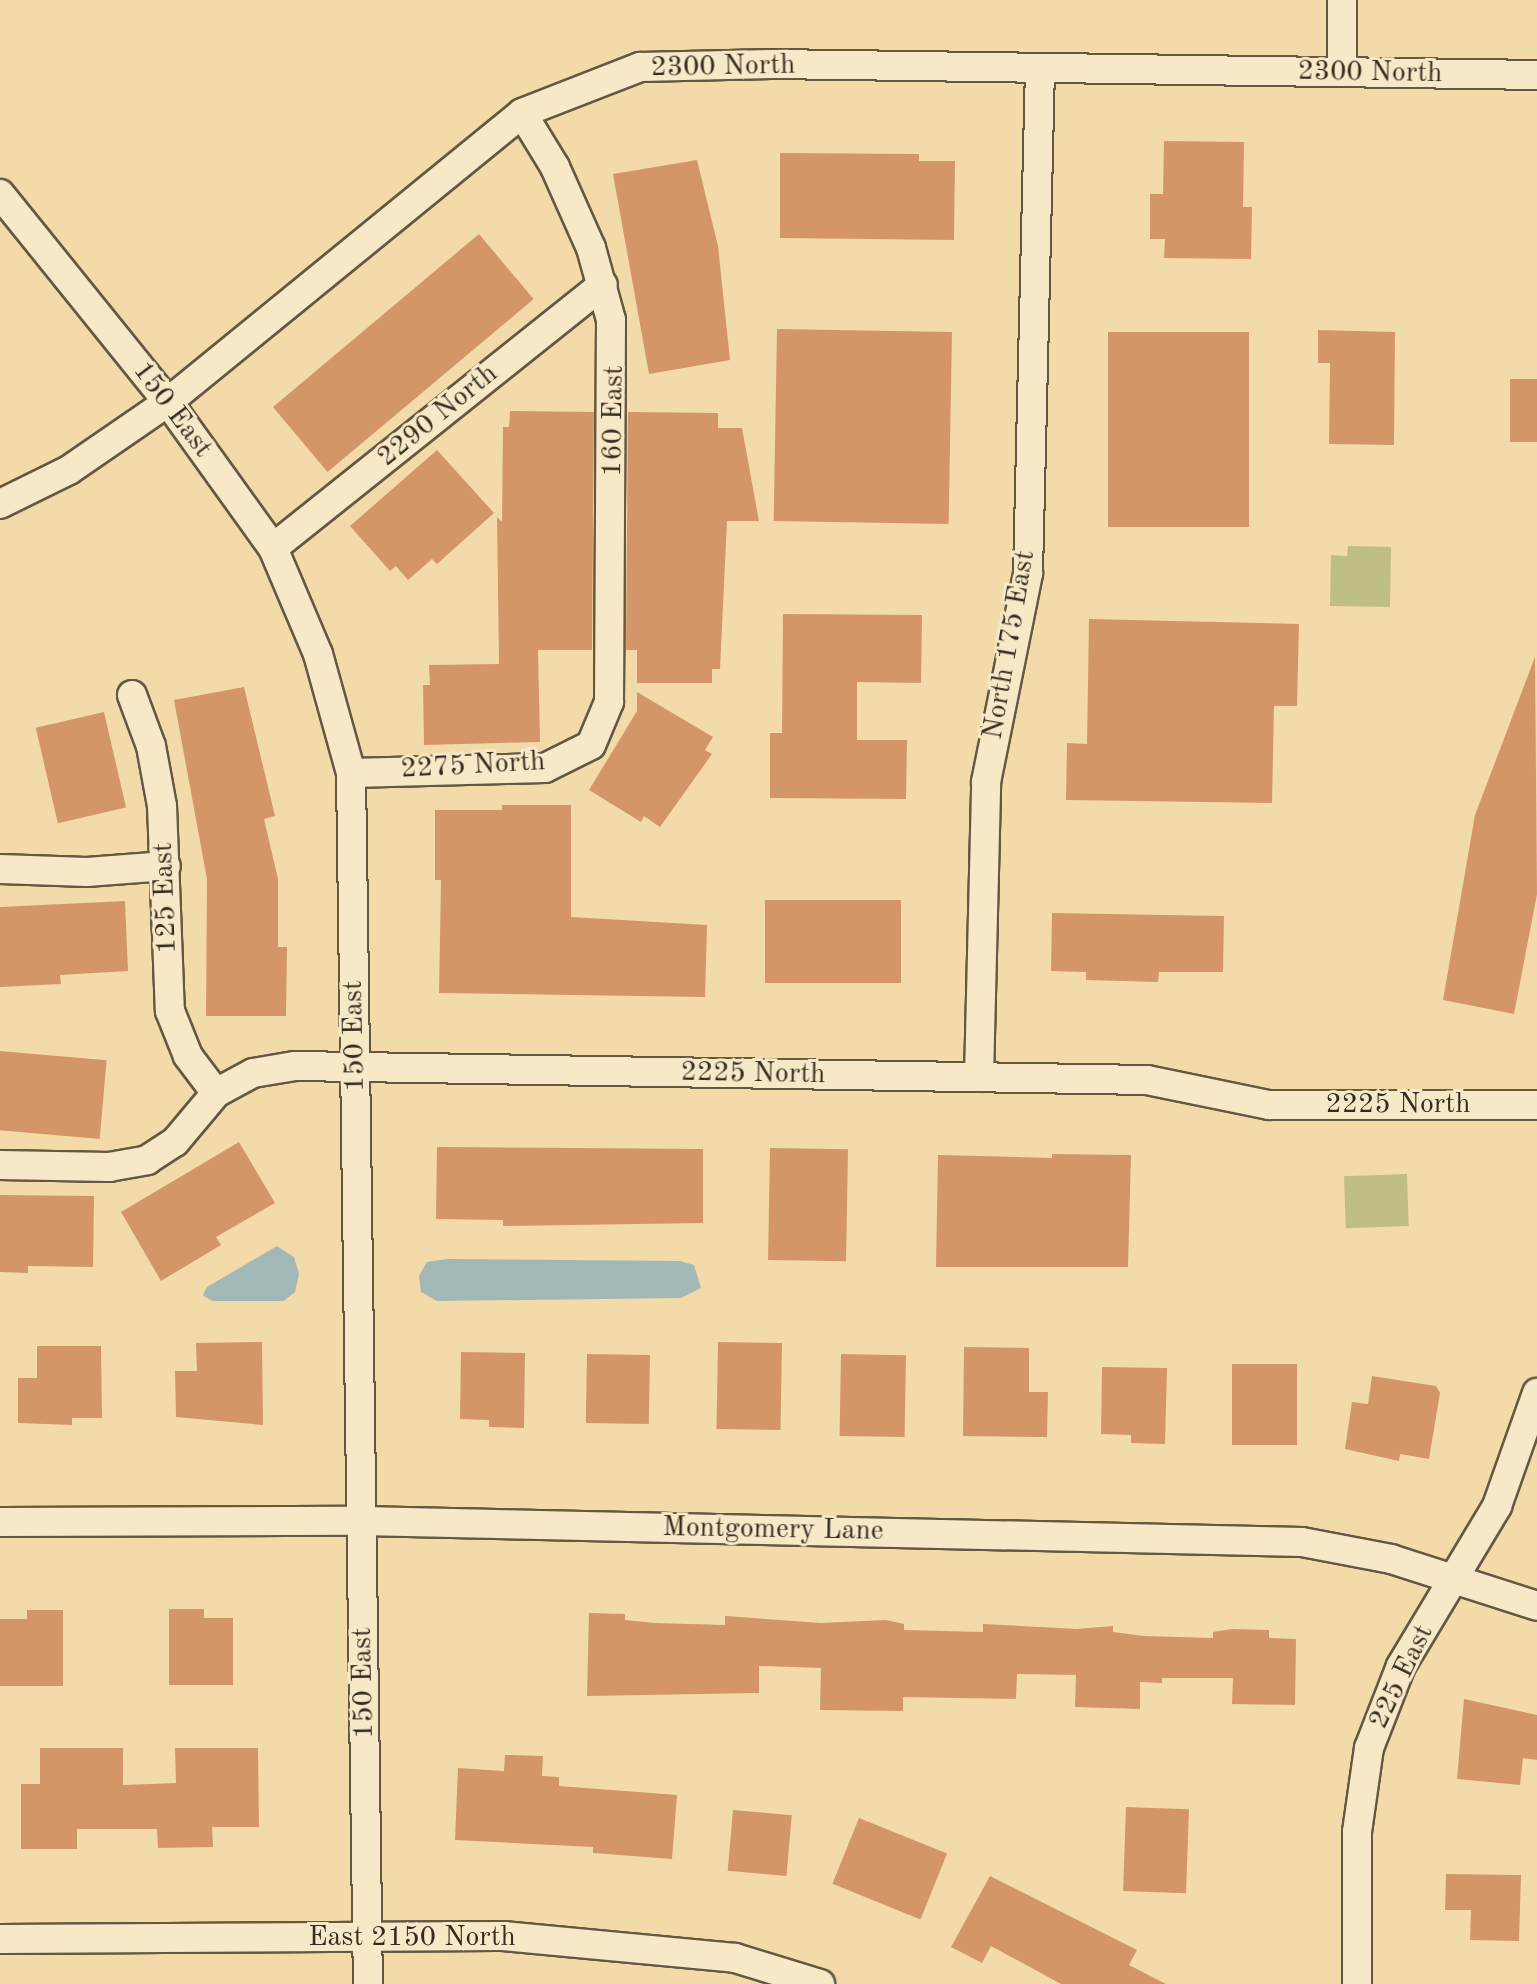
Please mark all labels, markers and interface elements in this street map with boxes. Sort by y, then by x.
street label: 2300 North [650,49,796,85]
street label: 2300 North [1297,55,1443,91]
street label: 150 East [125,355,219,465]
street label: 2290 North [371,357,505,475]
street label: 160 East [596,365,632,477]
street label: North 175 East [977,548,1043,742]
street label: 2275 North [400,745,546,787]
street label: 125 East [147,842,185,954]
street label: 150 East [337,980,373,1092]
street label: 2225 North [680,1056,826,1092]
street label: 2225 North [1326,1088,1470,1122]
street label: Montgomery Lane [662,1511,884,1549]
street label: 225 East [1362,1619,1442,1735]
street label: 150 East [346,1627,382,1739]
street label: East 2150 North [308,1921,516,1955]

